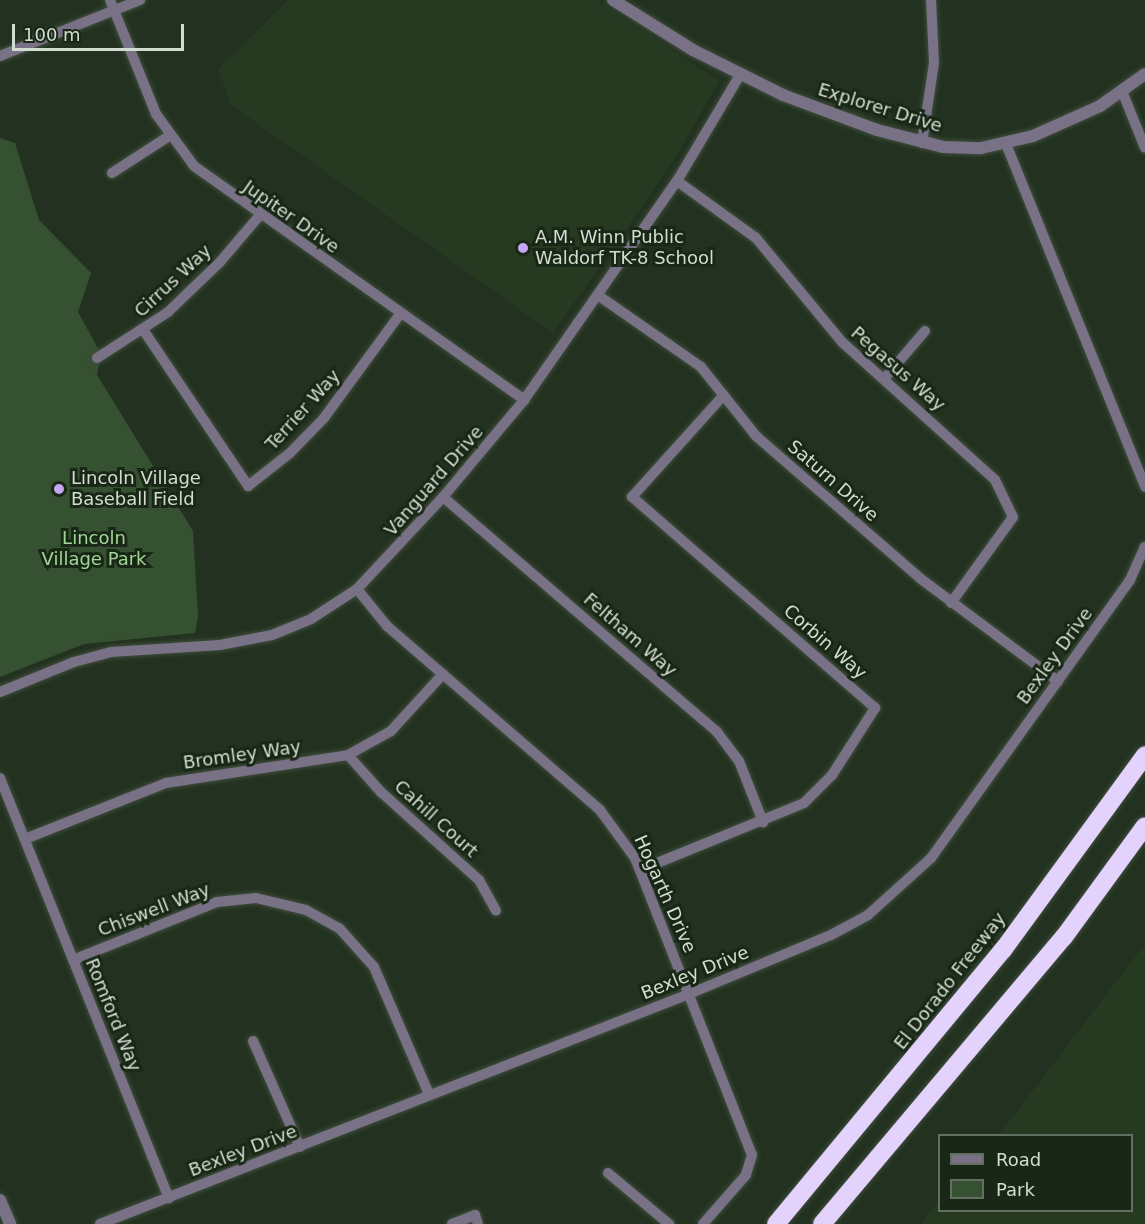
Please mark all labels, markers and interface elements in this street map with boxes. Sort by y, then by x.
scale bar [15,12,188,50]
text: 100 m [23,24,81,45]
street label: Explorer Drive [815,79,945,137]
street label: Jupiter Drive [239,176,343,258]
place label: A.M. Winn Public Waldorf TK-8 School [535,227,714,270]
street label: Cirrus Way [130,240,216,322]
marker: A.M. Winn Public Waldorf TK-8 School [516,241,530,255]
street label: Pegasus Way [846,322,950,416]
street label: Terrier Way [261,365,345,455]
street label: Vanguard Drive [380,421,488,541]
street label: Saturn Drive [783,436,883,526]
place label: Lincoln Village Baseball Field [71,468,201,510]
marker: Lincoln Village Baseball Field [52,482,66,496]
park label: Lincoln Village Park [41,528,147,570]
street label: Feltham Way [579,589,681,681]
street label: Corbin Way [779,600,871,684]
street label: Bexley Drive [1013,603,1097,709]
street label: Bromley Way [182,736,302,774]
street label: Cahill Court [390,776,482,862]
street label: Hogarth Drive [629,832,701,956]
street label: Chiswell Way [95,879,213,941]
street label: El Dorado Freeway [890,908,1010,1054]
street label: Bexley Drive [638,942,752,1004]
street label: Romford Way [80,955,146,1075]
street label: Bexley Drive [186,1120,300,1182]
legend [938,1134,1133,1212]
text: Road [996,1149,1041,1170]
text: Park [996,1179,1035,1200]

